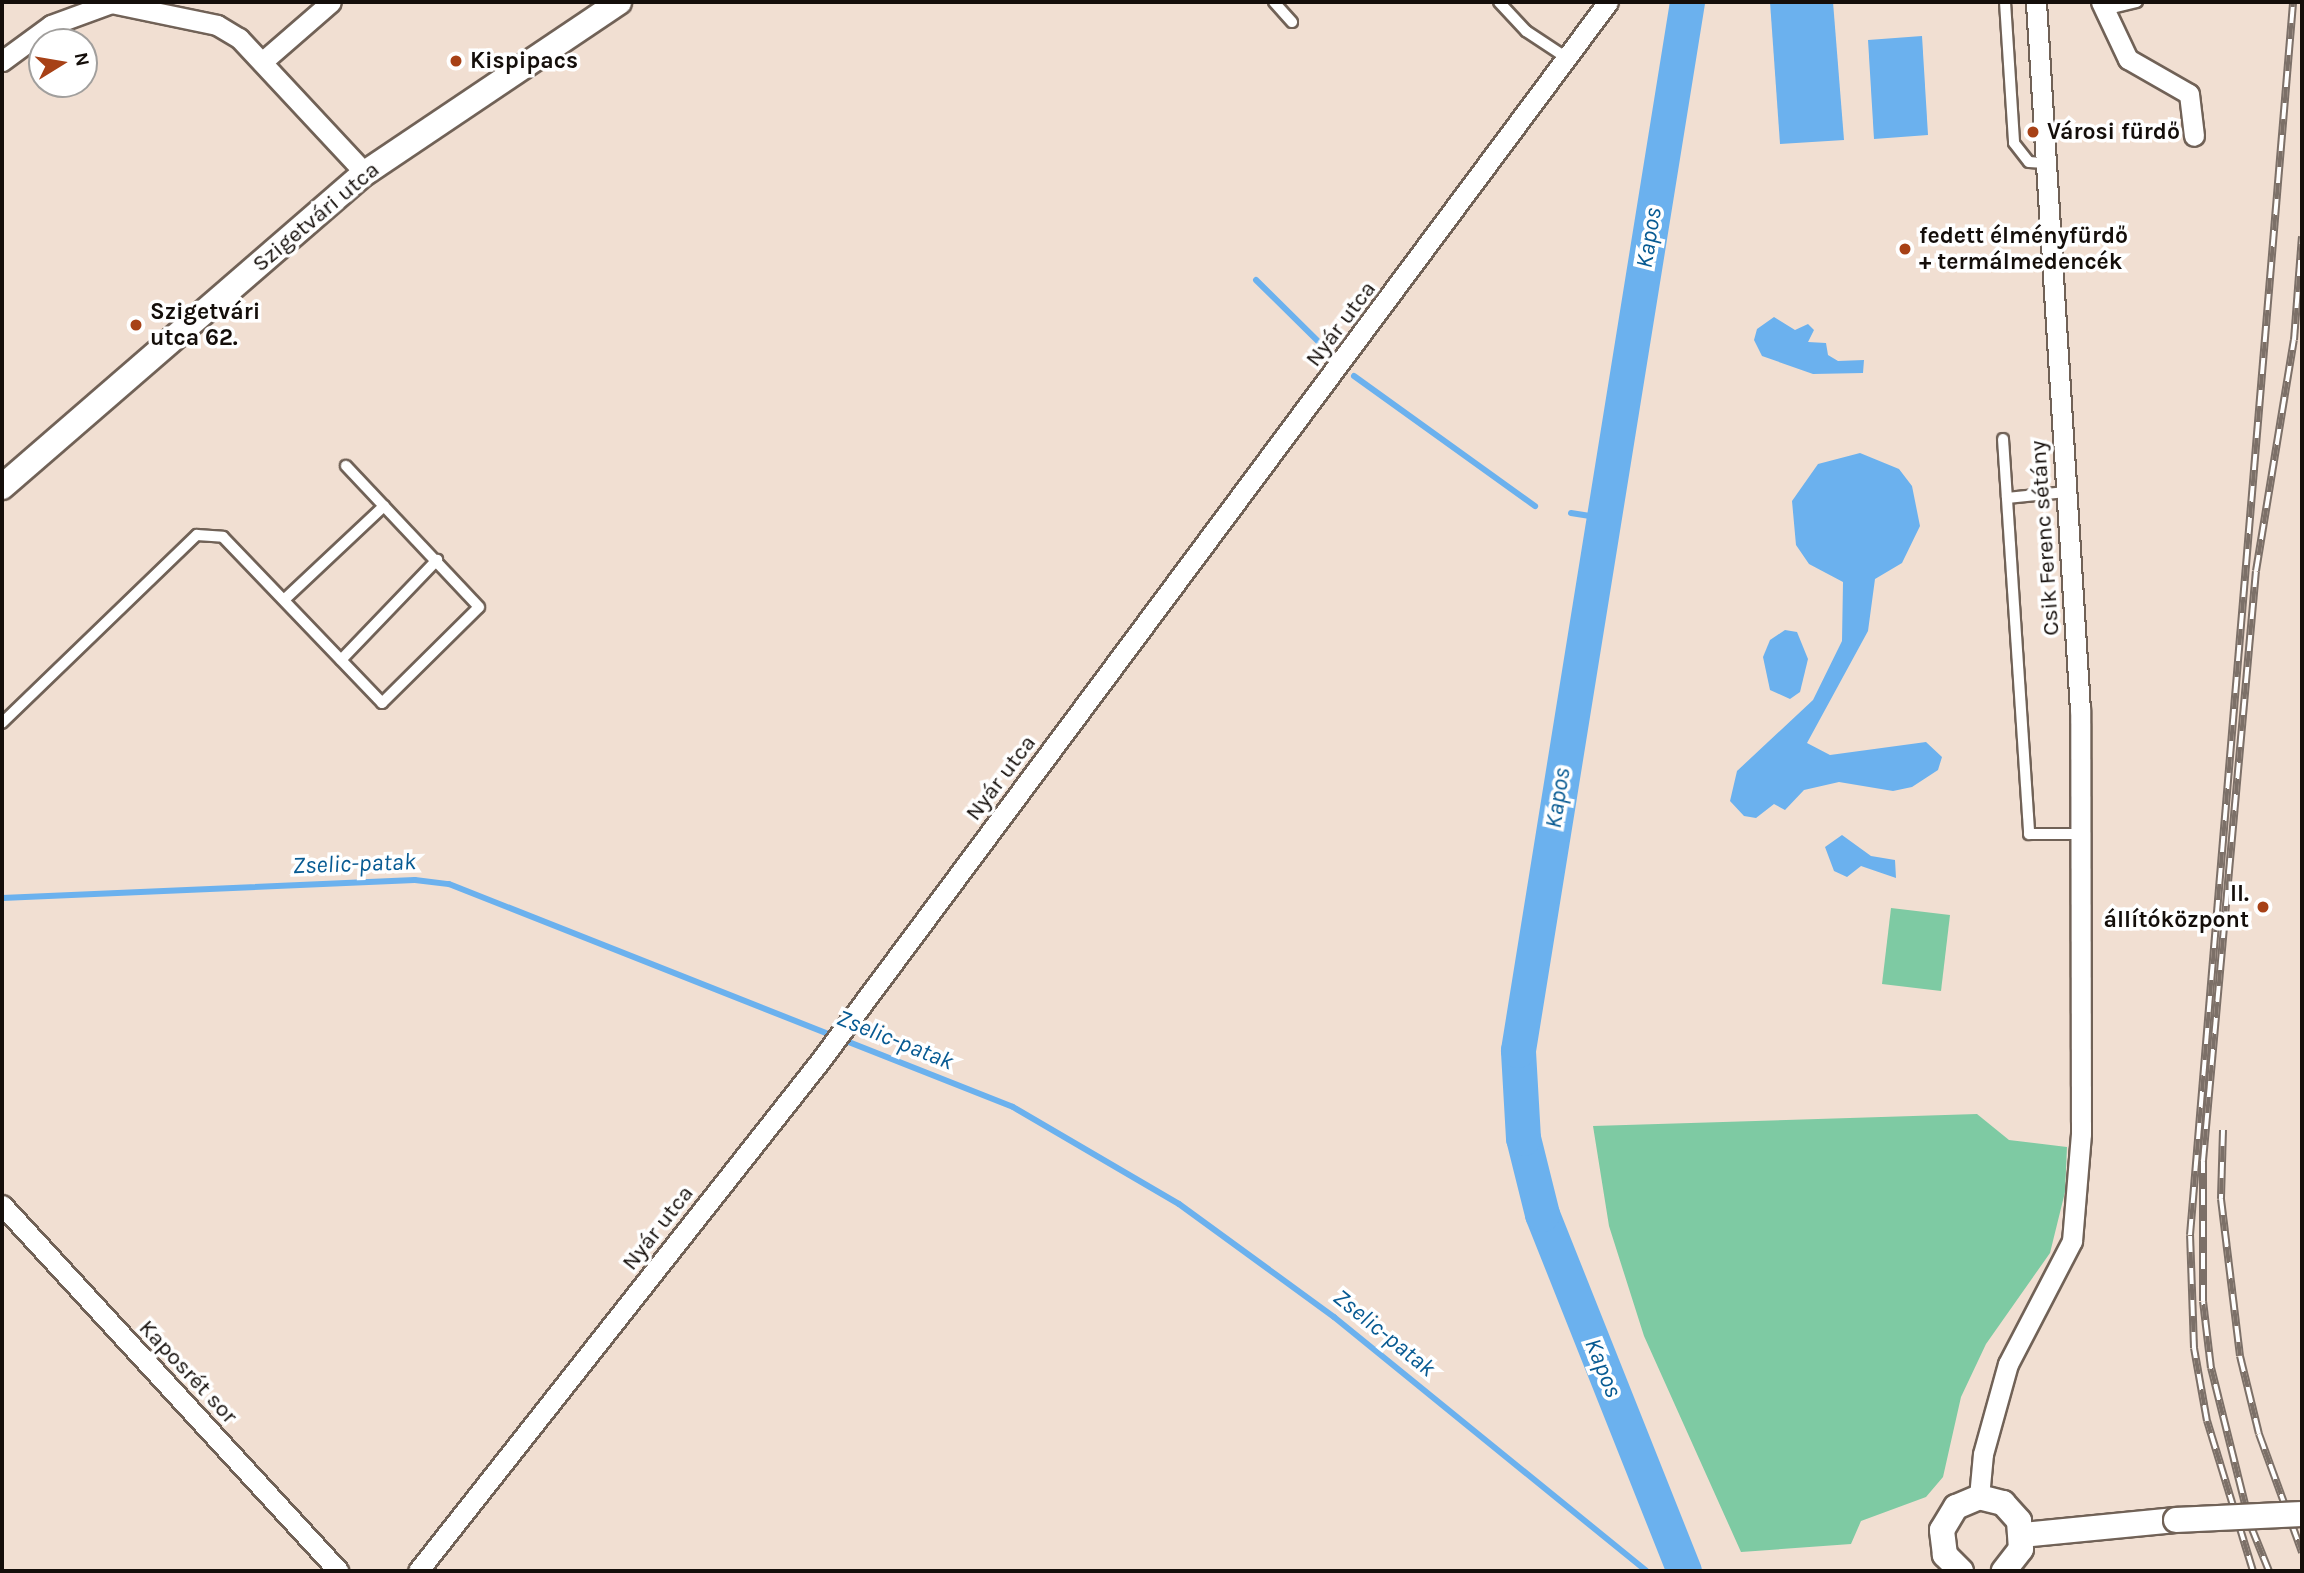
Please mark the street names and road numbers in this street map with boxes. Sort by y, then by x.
street label: Szigetvári utca [247,156,385,278]
street label: Nyár utca [1300,276,1382,372]
street label: Csik Ferenc sétány [2024,439,2066,637]
street label: Nyár utca [960,730,1042,826]
street label: Nyár utca [616,1180,700,1276]
street label: Kaposrét sor [133,1314,243,1430]

